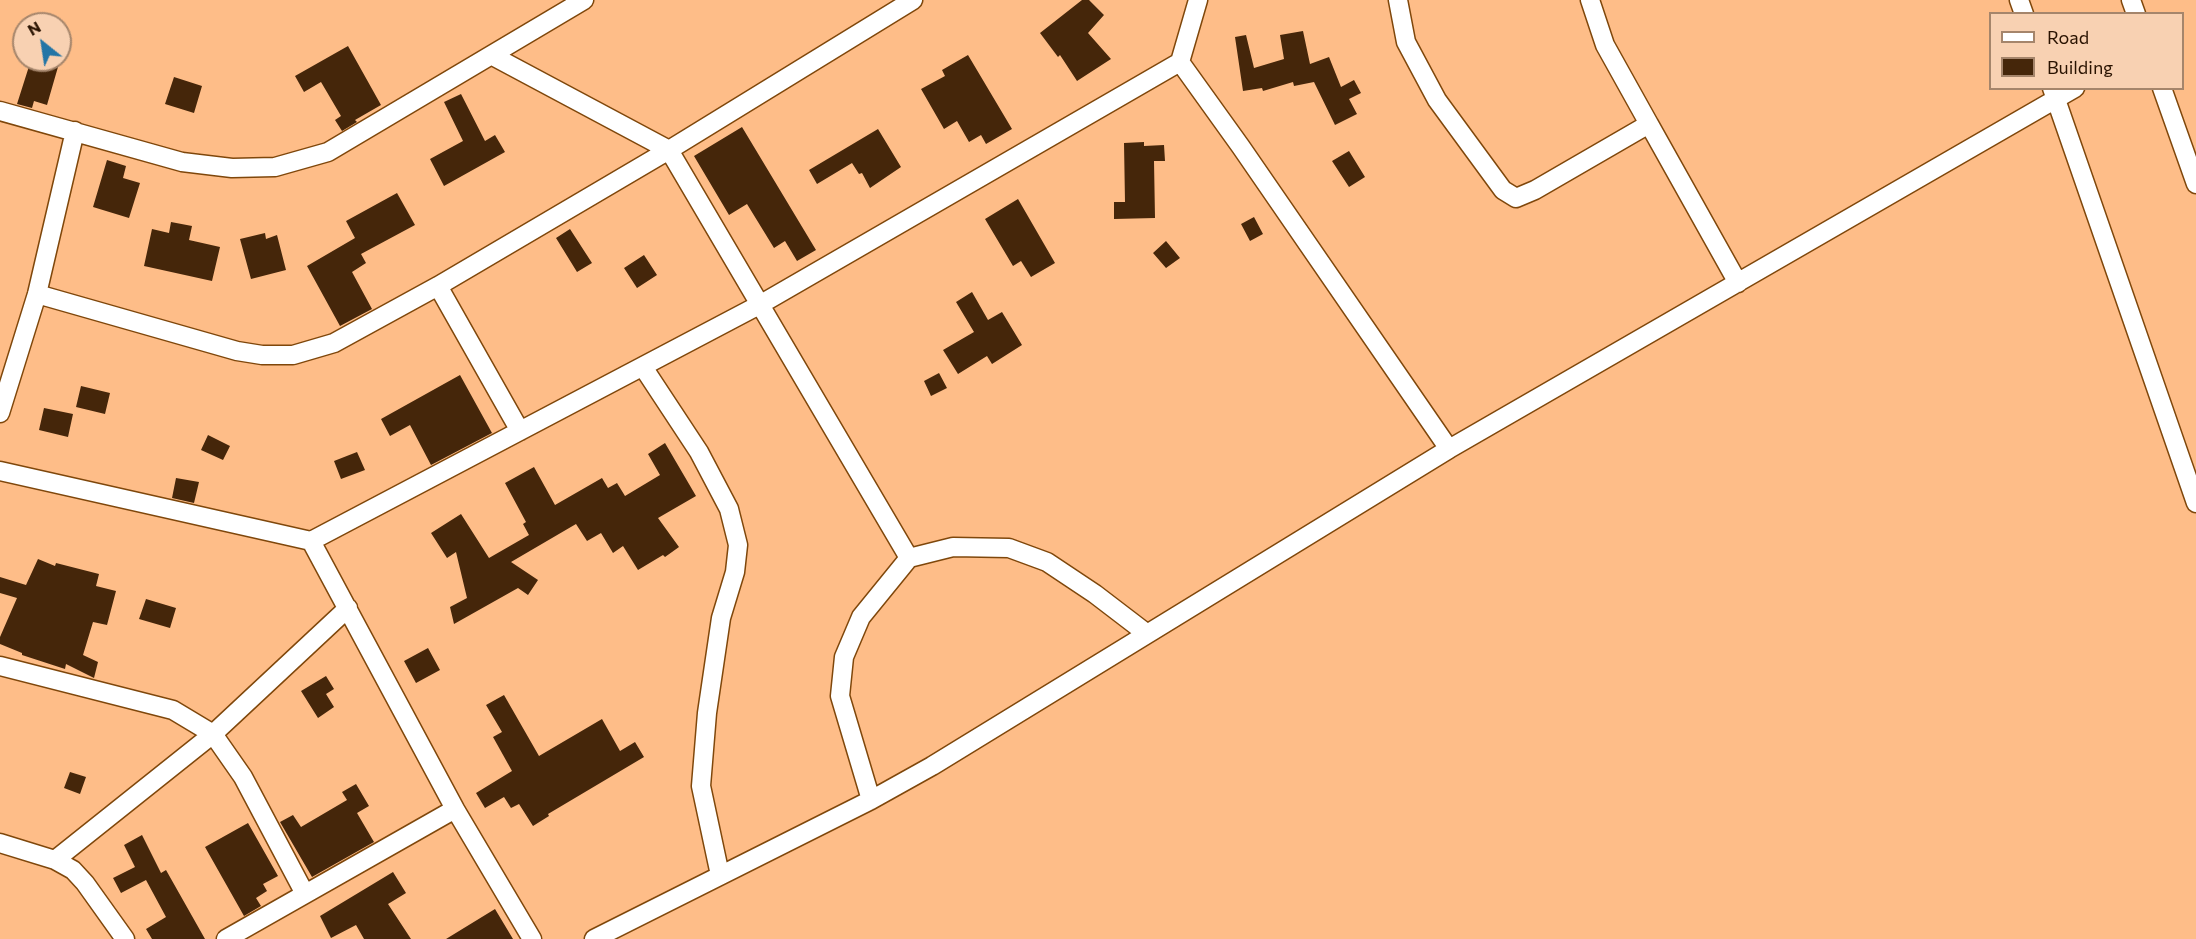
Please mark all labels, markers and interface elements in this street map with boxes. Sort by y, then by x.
north arrow [12,12,72,72]
legend [1989,12,2184,90]
text: N [24,16,44,39]
text: Road [2047,26,2089,48]
text: Building [2047,56,2113,78]

